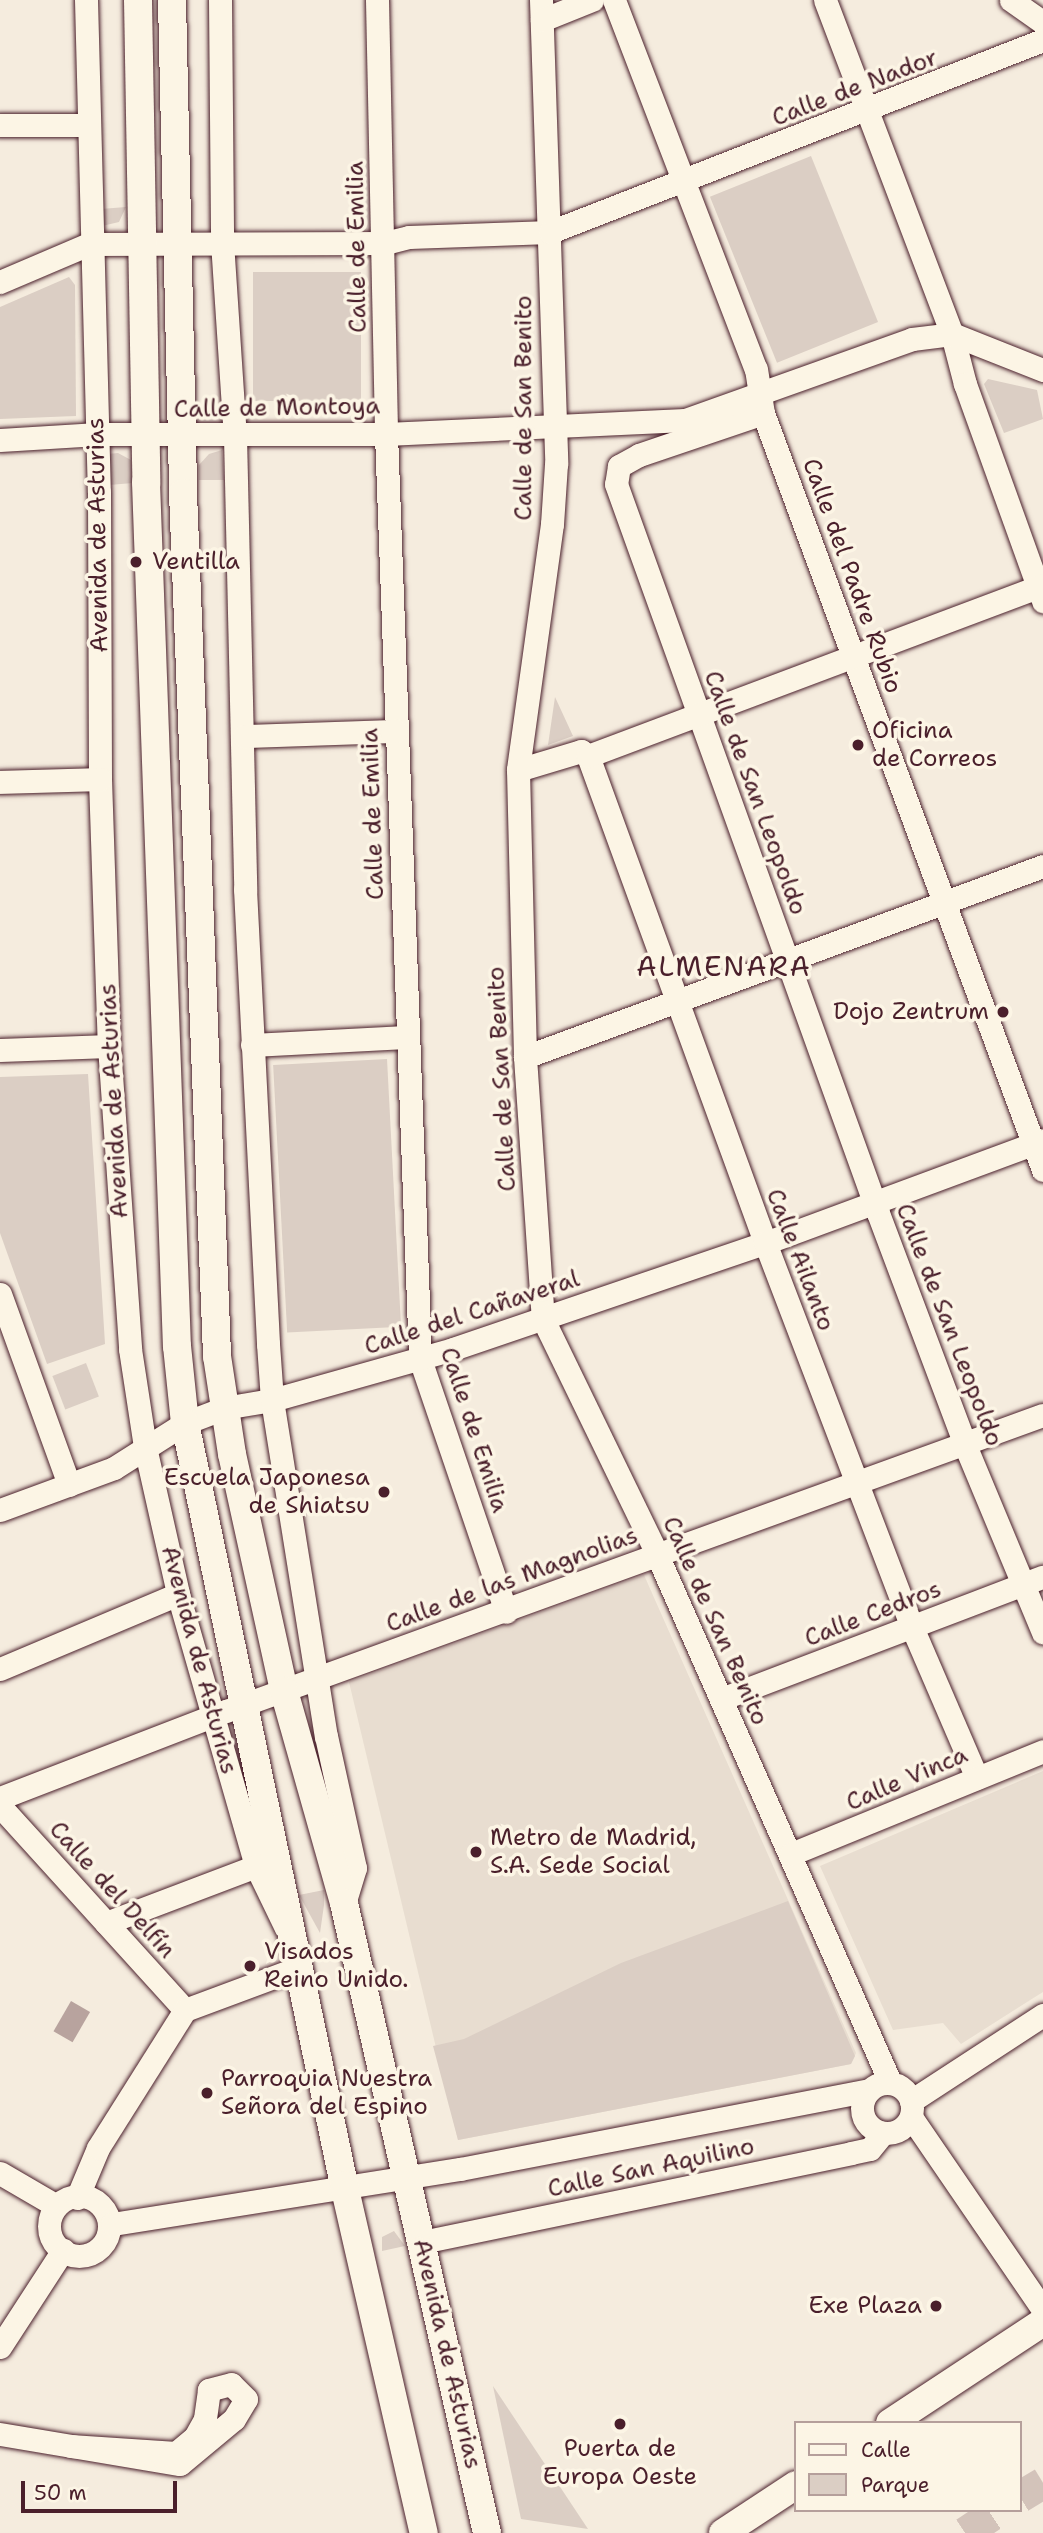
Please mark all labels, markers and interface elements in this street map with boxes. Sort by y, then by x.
street label: Calle de Nador [768,43,942,133]
street label: Calle de Emilia [341,161,373,333]
street label: Calle de San Benito [510,295,538,521]
street label: Calle de Montoya [174,392,380,424]
street label: Avenida de Asturias [82,417,114,653]
street label: Calle del Padre Rubio [796,455,908,697]
place label: Ventilla [152,548,240,576]
marker: Ventilla [126,552,146,572]
street label: Calle de San Leopoldo [697,667,813,919]
place label: Oficina de Correos [872,717,997,773]
street label: Calle de Emilia [356,728,390,900]
marker: Oficina de Correos [850,737,866,753]
district label: ALMENARA [637,949,811,983]
street label: Calle de San Benito [482,966,522,1192]
street label: Avenida de Asturias [93,983,135,1219]
place label: Dojo Zentrum [833,998,989,1026]
marker: Dojo Zentrum [995,1004,1011,1020]
street label: Calle Ailanto [760,1185,840,1335]
street label: Calle de San Leopoldo [889,1200,1009,1450]
street label: Calle del Cañaveral [361,1265,583,1361]
street label: Calle de Emilia [434,1344,514,1516]
place label: Escuela Japonesa de Shiatsu [164,1464,370,1520]
marker: Escuela Japonesa de Shiatsu [376,1484,392,1500]
street label: Calle de San Benito [656,1512,774,1730]
street label: Calle de las Magnolias [382,1521,642,1639]
street label: Avenida de Asturias [155,1543,243,1777]
street label: Calle Cedros [801,1575,945,1653]
street label: Calle Vinca [842,1741,972,1817]
street label: Calle del Delfín [43,1816,181,1964]
place label: Metro de Madrid, S.A. Sede Social [490,1824,697,1880]
marker: Metro de Madrid, S.A. Sede Social [468,1844,484,1860]
place label: Visados Reino Unido. [264,1938,408,1994]
marker: Visados Reino Unido. [242,1958,258,1974]
place label: Parroquia Nuestra Señora del Espino [221,2065,432,2121]
marker: Parroquia Nuestra Señora del Espino [199,2085,215,2101]
street label: Calle San Aquilino [545,2132,757,2204]
street label: Avenida de Asturias [407,2236,487,2472]
place label: Exe Plaza [809,2292,922,2320]
marker: Exe Plaza [928,2298,944,2314]
marker: Puerta de Europa Oeste [612,2416,628,2432]
legend [794,2421,1022,2512]
place label: Puerta de Europa Oeste [543,2435,697,2491]
text: Calle [861,2436,911,2464]
scale bar [24,2466,180,2510]
text: Parque [861,2471,930,2499]
text: 50 m [34,2479,87,2507]

